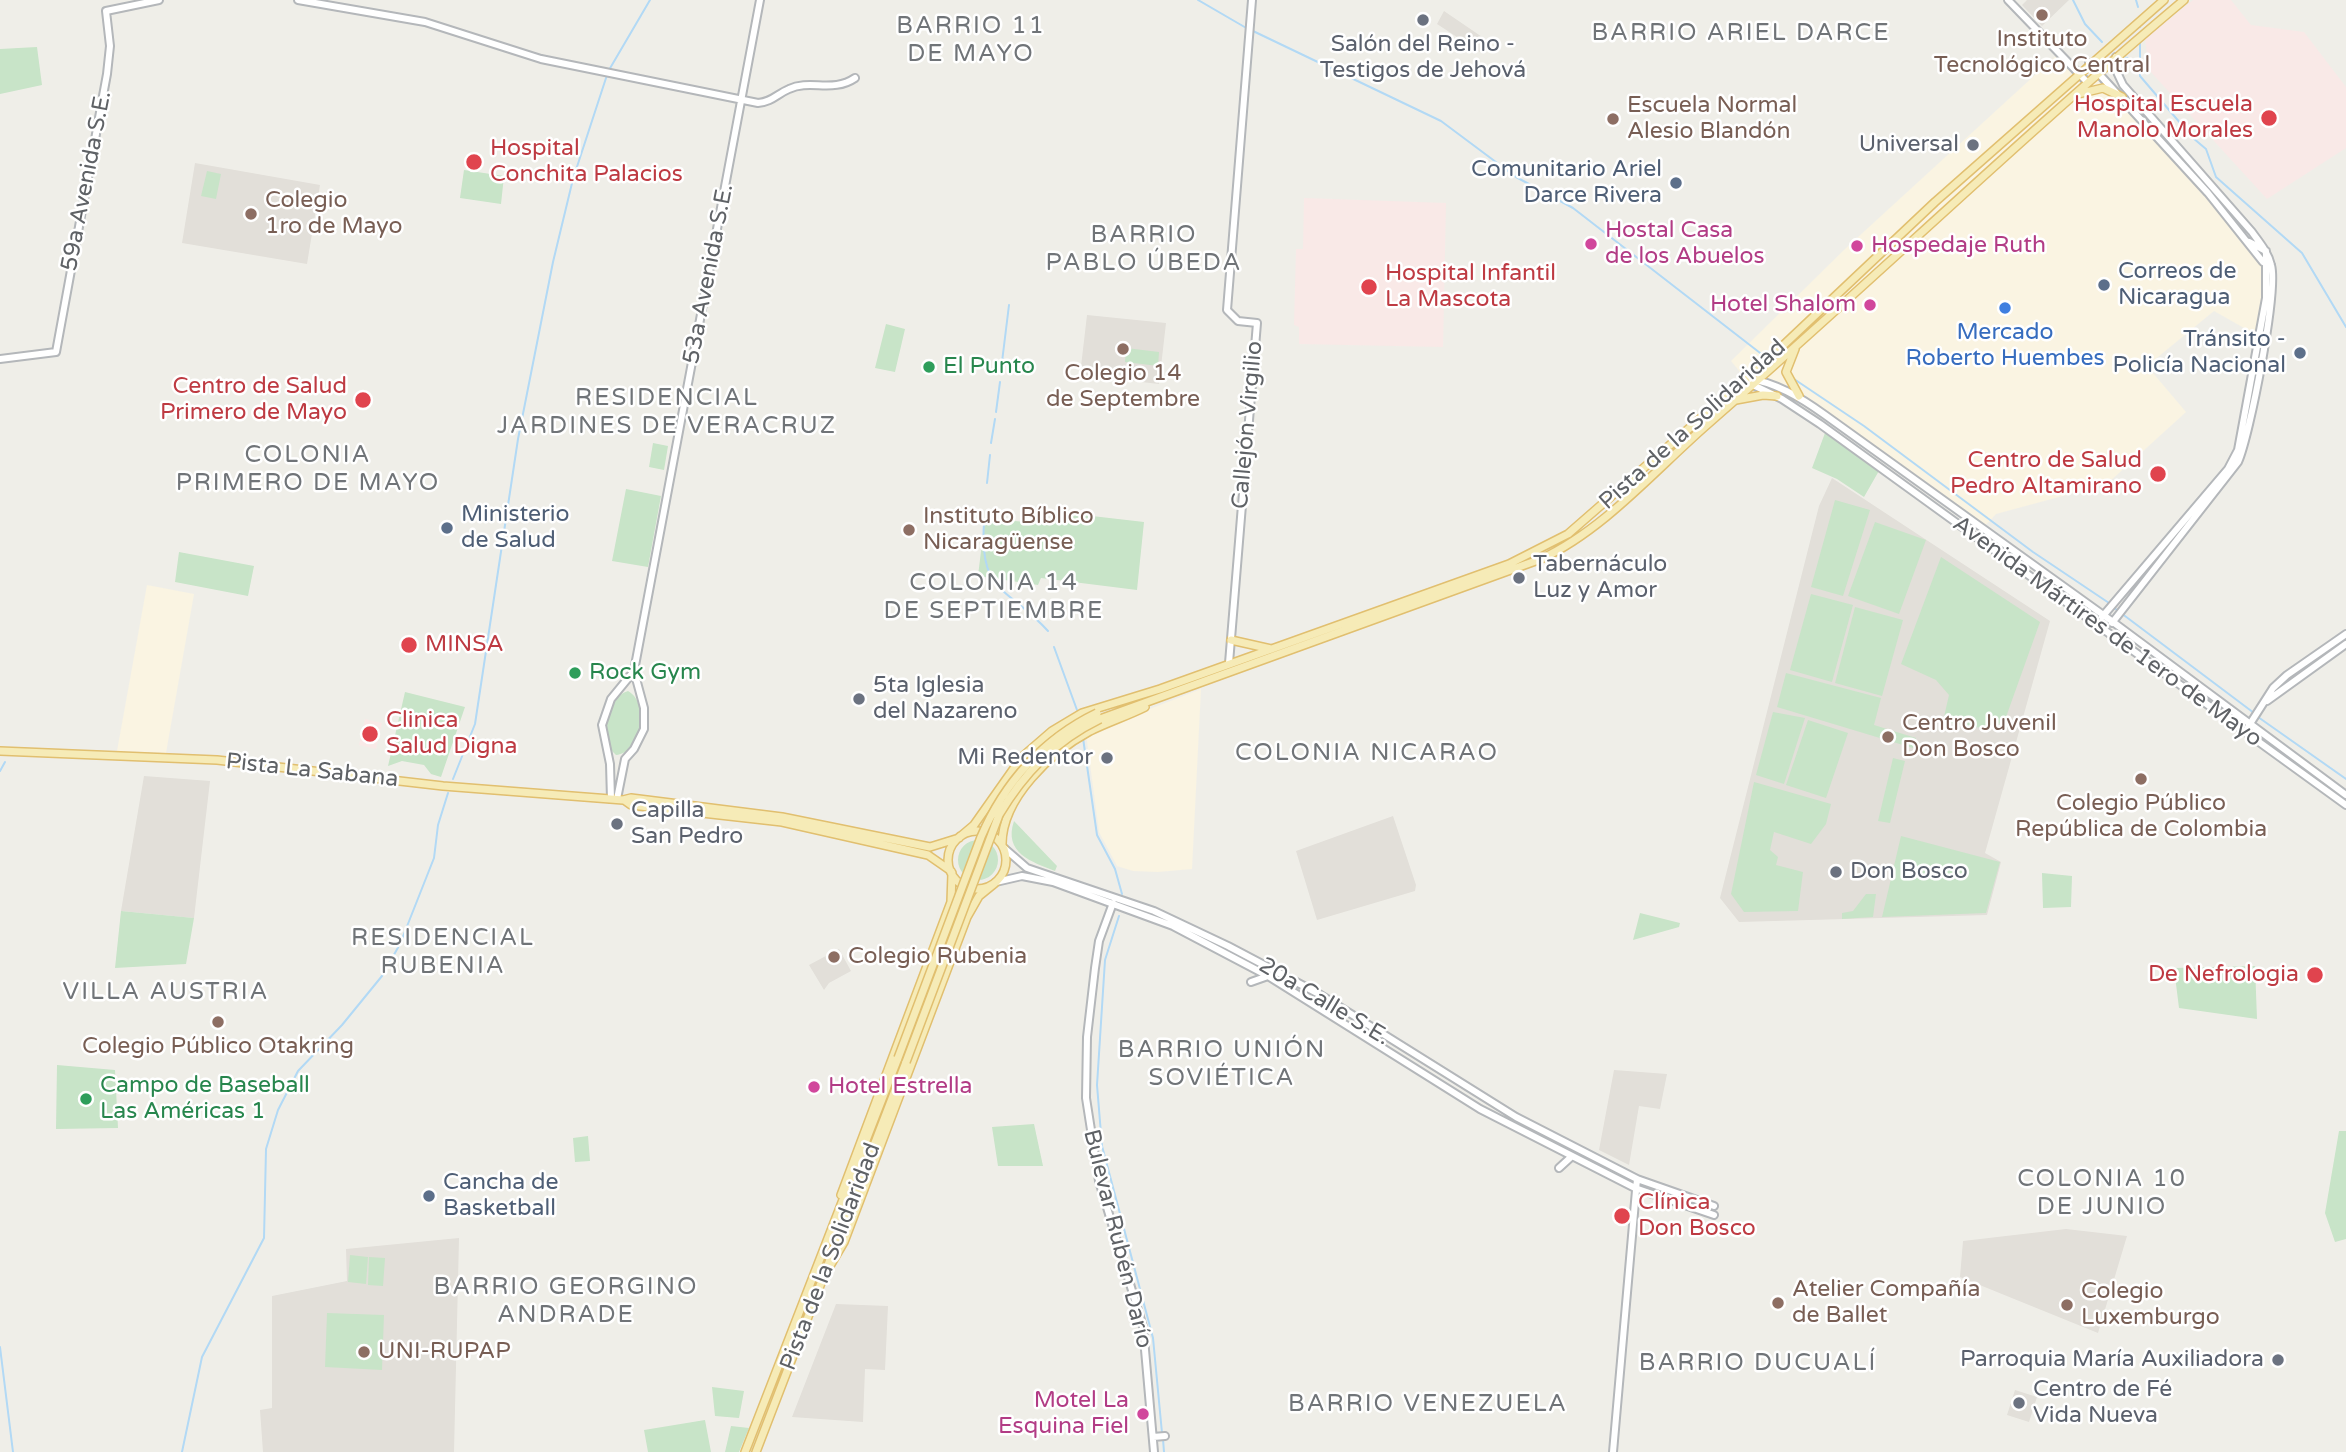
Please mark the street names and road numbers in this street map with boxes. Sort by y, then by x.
street label: 59a Avenida S.E. [56,88,118,274]
street label: 53a Avenida S.E. [678,181,740,367]
street label: Pista de la Solidaridad [1594,334,1792,516]
street label: Callejón Virgilio [1227,340,1269,510]
street label: Avenida Mártires de 1ero de Mayo [1947,510,2267,754]
street label: Pista La Sabana [224,748,400,794]
street label: 20a Calle S.E. [1253,952,1395,1052]
street label: Bulevar Rubén Darío [1076,1127,1158,1351]
street label: Pista de la Solidaridad [775,1139,887,1375]

